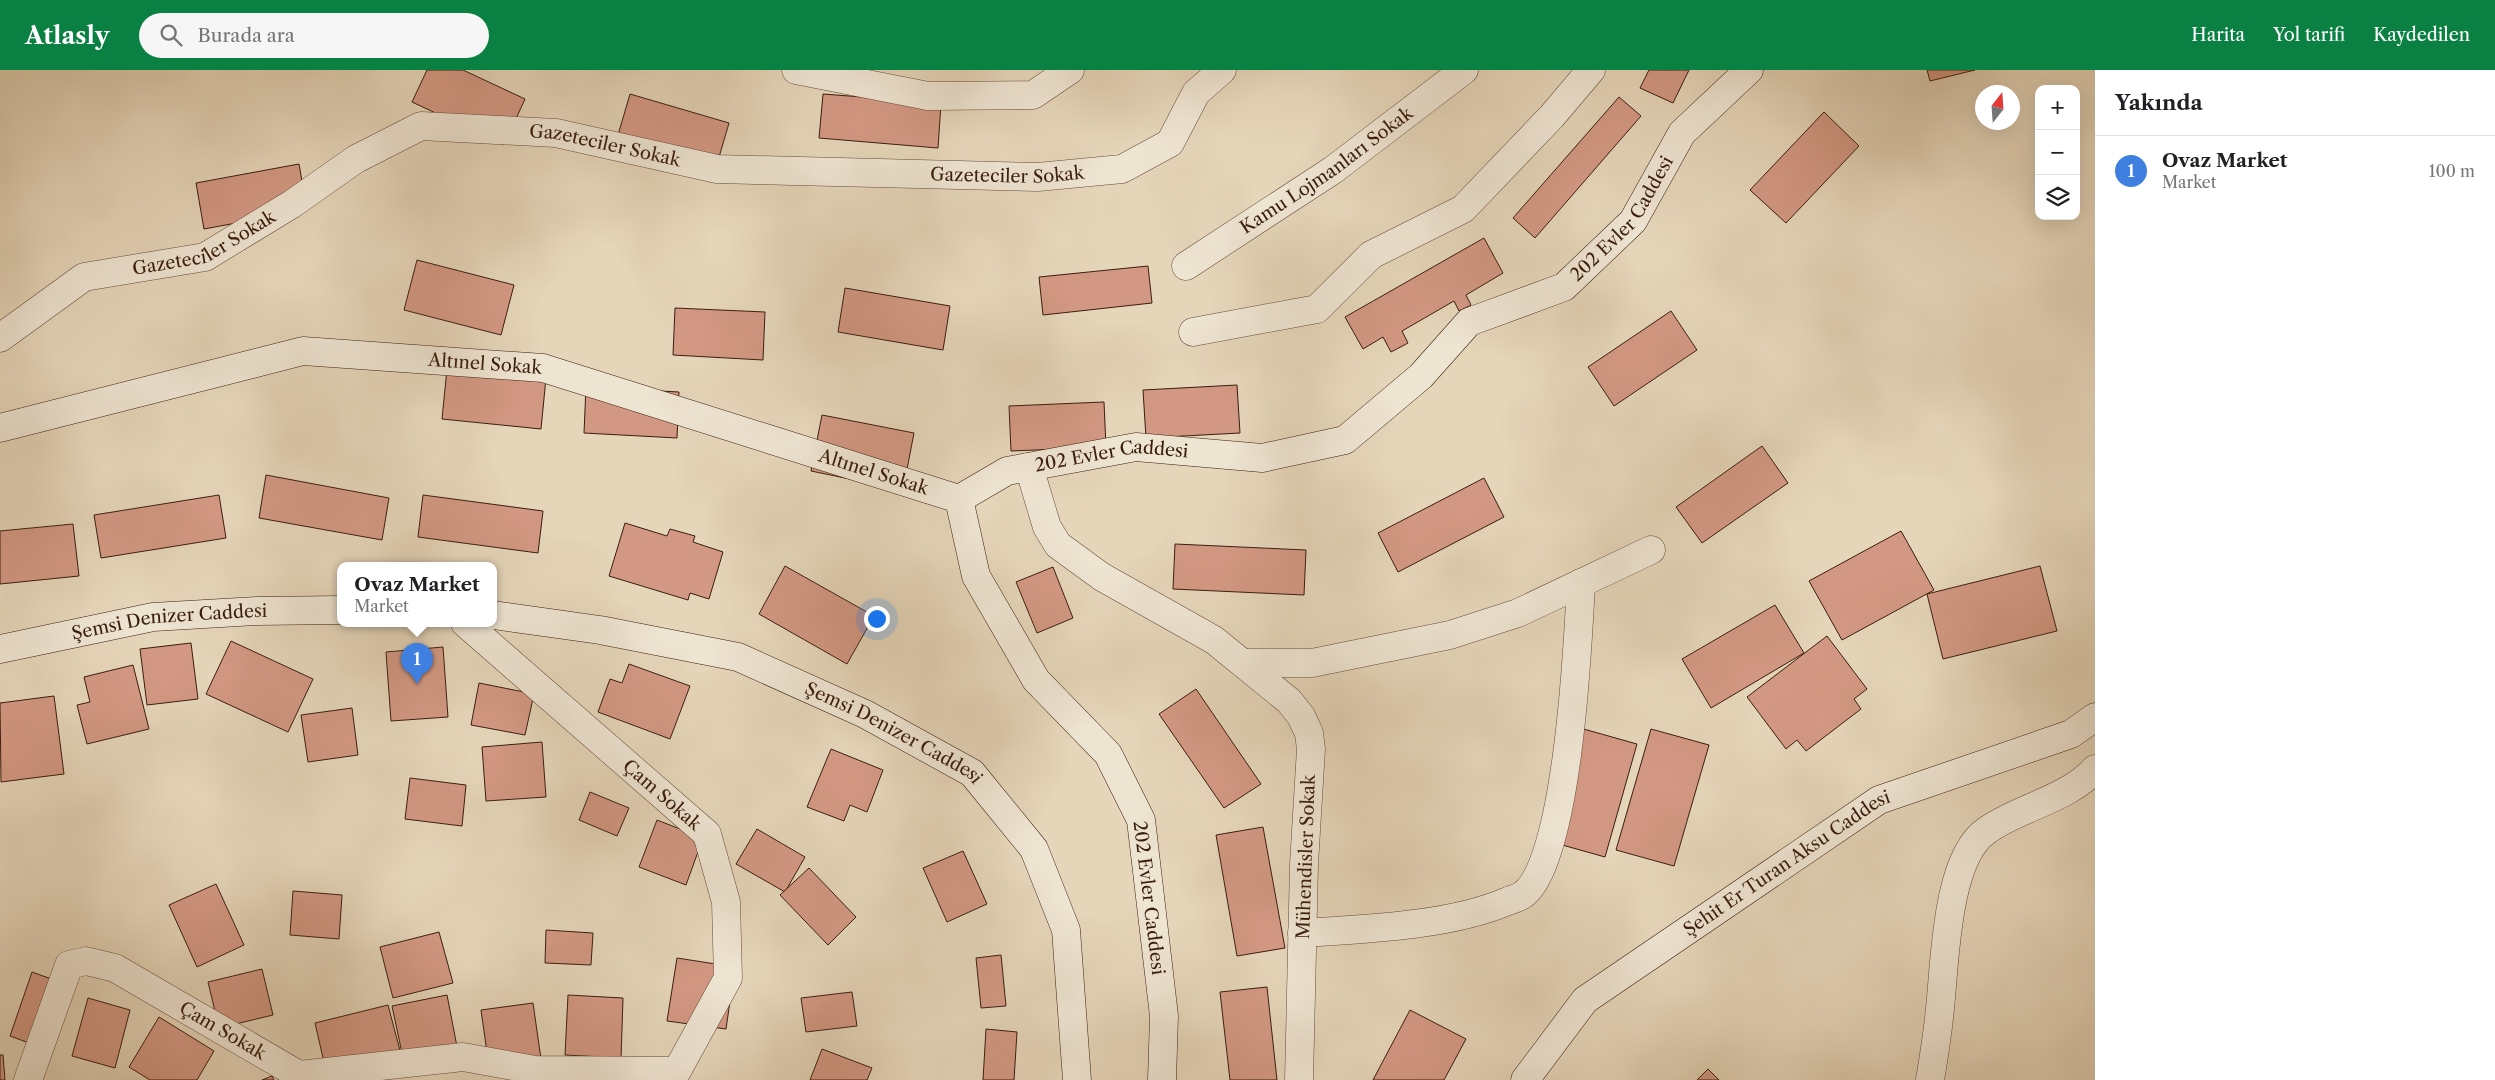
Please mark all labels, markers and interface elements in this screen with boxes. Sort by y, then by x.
search box [139,13,489,58]
text: Atlasly [25,21,109,50]
icon: search [157,21,185,49]
text: Burada ara [197,24,295,47]
text: Harita [2191,24,2245,46]
text: Yol tarifi [2273,24,2345,46]
text: Kaydedilen [2373,24,2470,46]
north arrow [1975,85,2020,130]
map controls [2035,85,2080,220]
button: + [2035,85,2080,130]
text: Yakında [2115,90,2203,115]
street label: Kamu Lojmanları Sokak [1236,101,1418,239]
street label: Gazeteciler Sokak [529,121,684,172]
button: − [2035,130,2080,175]
text: Ovaz Market [2162,149,2287,172]
street label: 202 Evler Caddesi [1566,152,1678,286]
text: 1 [2127,161,2135,181]
text: 100 m [2429,161,2475,181]
street label: Gazeteciler Sokak [930,162,1087,188]
text: Market [2162,172,2216,192]
button: layers [2035,175,2080,220]
street label: Gazeteciler Sokak [131,205,281,280]
street label: Altınel Sokak [426,349,544,379]
street label: 202 Evler Caddesi [1033,436,1190,477]
street label: Altınel Sokak [815,444,933,500]
popup [337,562,497,627]
text: Ovaz Market [354,573,480,596]
text: Market [354,596,409,616]
street label: Şemsi Denizer Caddesi [69,600,268,645]
your location [864,606,890,632]
pin: 1 [401,643,433,684]
street label: Şemsi Denizer Caddesi [802,678,988,789]
street label: Çam Sokak [618,755,707,836]
street label: Mühendisler Sokak [1292,773,1320,940]
street label: Şehit Er Turan Aksu Caddesi [1679,786,1894,941]
street label: 202 Evler Caddesi [1129,820,1169,977]
street label: Çam Sokak [175,997,271,1065]

